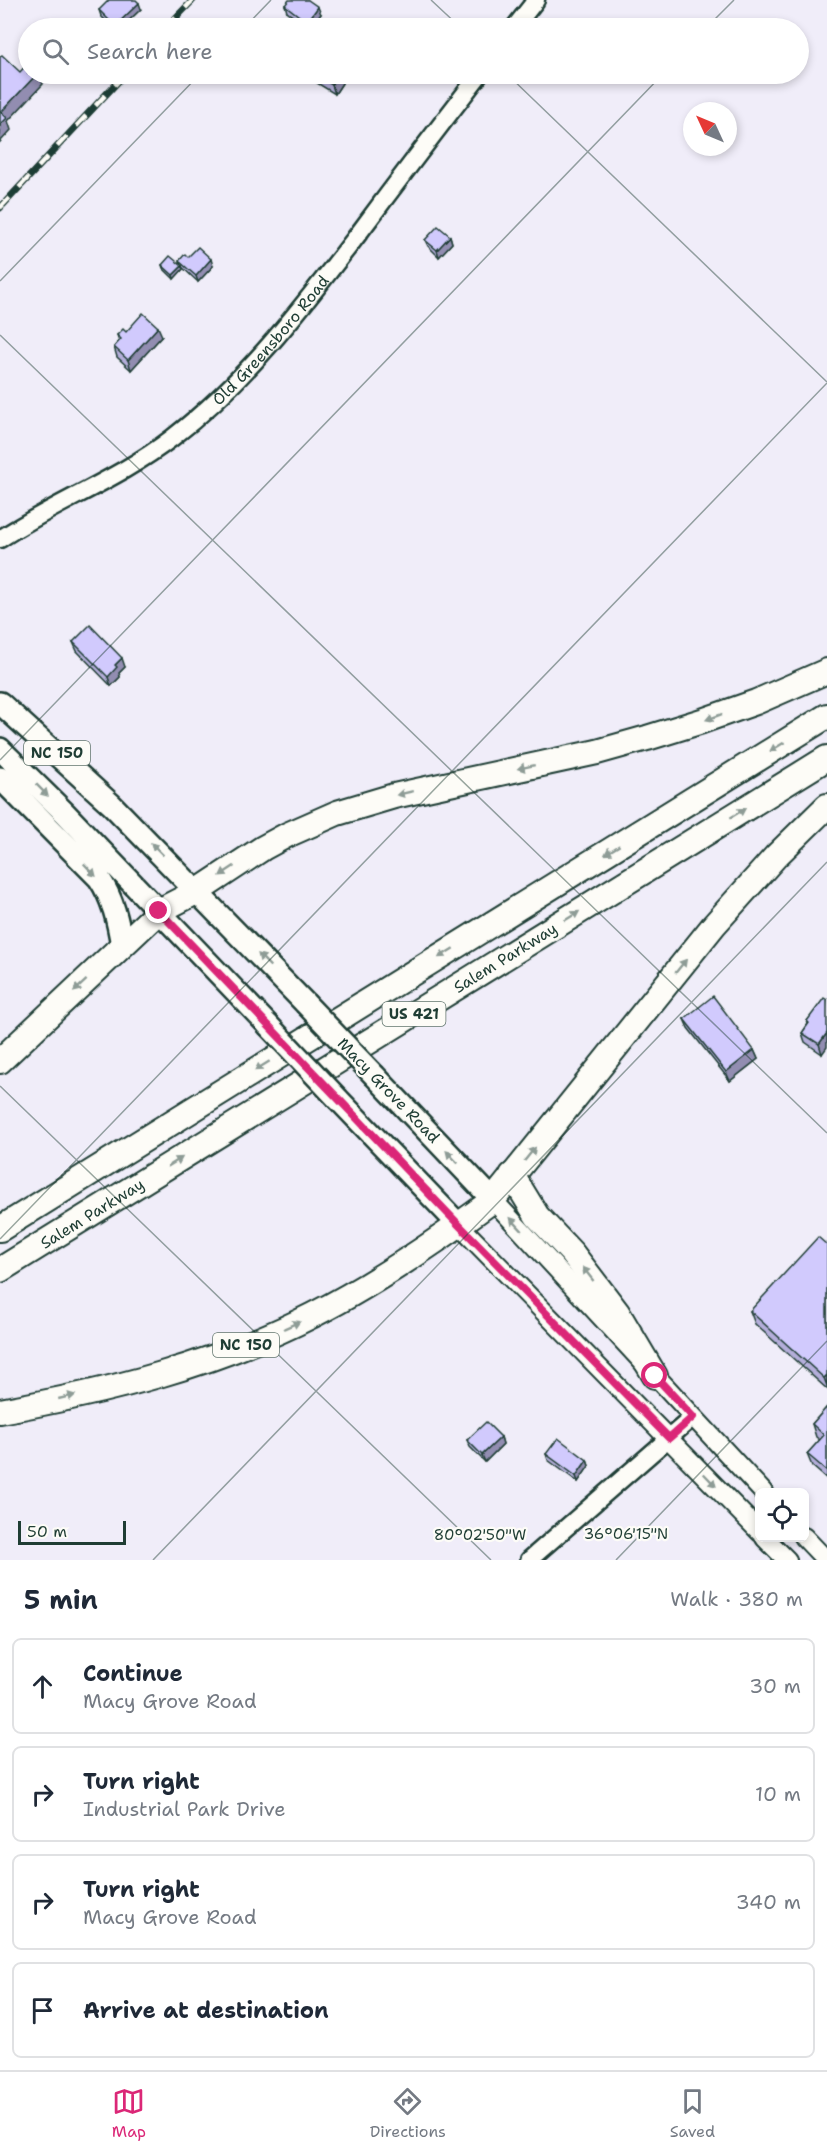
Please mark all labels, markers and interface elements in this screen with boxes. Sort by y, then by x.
search box [18,18,809,84]
icon: search [39,35,72,68]
text: Search here [87,37,213,66]
north arrow [683,102,737,156]
street label: Old Greensboro Road [208,271,334,410]
one-way arrow [705,712,723,722]
road number: NC 150 [24,741,90,765]
one-way arrow [769,742,785,753]
one-way arrow [516,763,535,772]
one-way arrow [34,782,48,796]
one-way arrow [395,789,414,798]
one-way arrow [730,807,746,818]
one-way arrow [149,842,164,856]
one-way arrow [603,844,620,855]
one-way arrow [83,862,97,877]
one-way arrow [220,865,236,877]
route end [145,897,171,923]
one-way arrow [564,910,581,921]
street label: Salem Parkway [450,918,561,998]
one-way arrow [438,947,454,958]
one-way arrow [258,954,272,968]
one-way arrow [675,958,688,974]
one-way arrow [73,978,87,992]
road number: US 421 [382,1002,446,1026]
street label: Macy Grove Road [333,1033,444,1148]
one-way arrow [254,1061,270,1072]
one-way arrow [523,1146,536,1162]
one-way arrow [446,1151,460,1165]
one-way arrow [167,1157,183,1168]
street label: Salem Parkway [36,1174,148,1254]
one-way arrow [510,1217,523,1232]
one-way arrow [583,1267,595,1282]
one-way arrow [283,1320,301,1330]
road number: NC 150 [213,1333,279,1357]
route start [641,1362,667,1388]
one-way arrow [58,1392,77,1401]
one-way arrow [702,1473,716,1487]
map controls [755,1488,809,1542]
button: locate [755,1488,809,1542]
scale bar [18,1518,126,1546]
text: 50 m [27,1521,67,1542]
text: 36°06'15"N [584,1524,668,1544]
text: 80°02'50"W [434,1525,526,1545]
text: 5 min [24,1582,98,1617]
text: Walk · 380 m [670,1586,803,1612]
text: Continue [83,1659,183,1688]
icon: ahead [26,1670,59,1703]
text: 30 m [749,1673,801,1699]
text: Macy Grove Road [83,1688,257,1714]
text: Turn right [83,1767,200,1796]
icon: right [26,1778,59,1811]
text: 10 m [755,1781,801,1807]
text: Industrial Park Drive [83,1796,286,1822]
text: Turn right [83,1875,200,1904]
icon: right [26,1886,59,1919]
text: 340 m [736,1889,801,1915]
text: Macy Grove Road [83,1904,257,1930]
icon: arrive [26,1994,59,2027]
text: Arrive at destination [83,1996,329,2025]
tab: Map [112,2085,146,2142]
tab: Directions [370,2085,446,2142]
tab: Saved [670,2085,715,2142]

